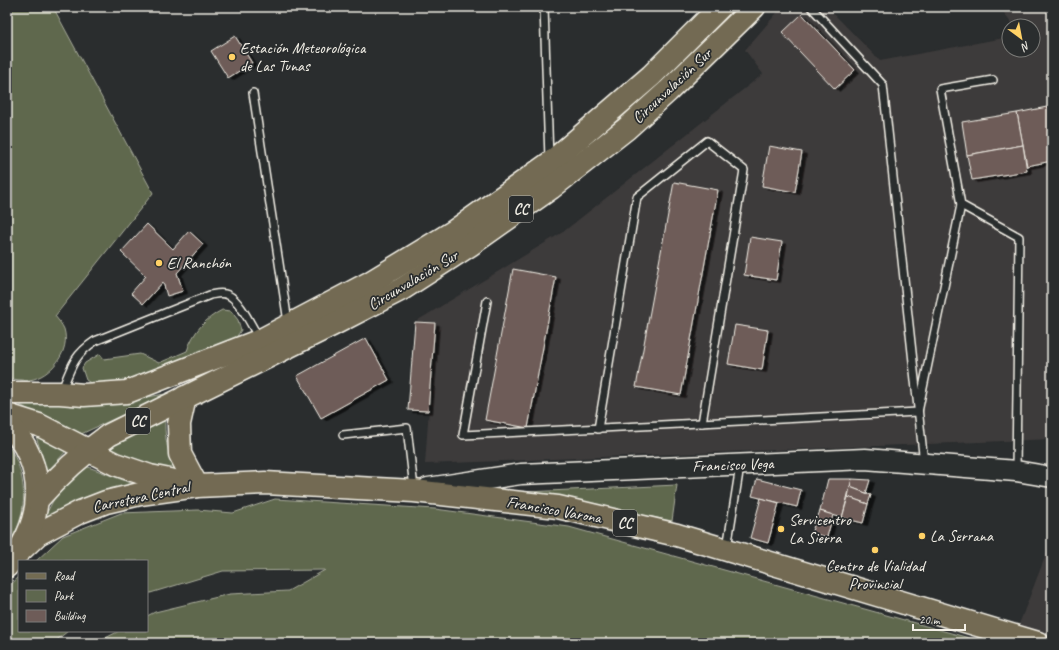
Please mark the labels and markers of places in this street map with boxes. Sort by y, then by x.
place label: Estación Meteorológica de Las Tunas [240,38,367,76]
marker: Estación Meteorológica de Las Tunas [227,52,237,62]
place label: El Ranchón [167,253,232,273]
marker: El Ranchón [154,258,164,268]
place label: Servicentro La Sierra [789,510,852,548]
marker: Servicentro La Sierra [776,524,786,534]
place label: La Serrana [930,526,994,546]
marker: La Serrana [917,531,927,541]
marker: Centro de Vialidad Provincial [870,545,880,555]
place label: Centro de Vialidad Provincial [826,556,927,594]

